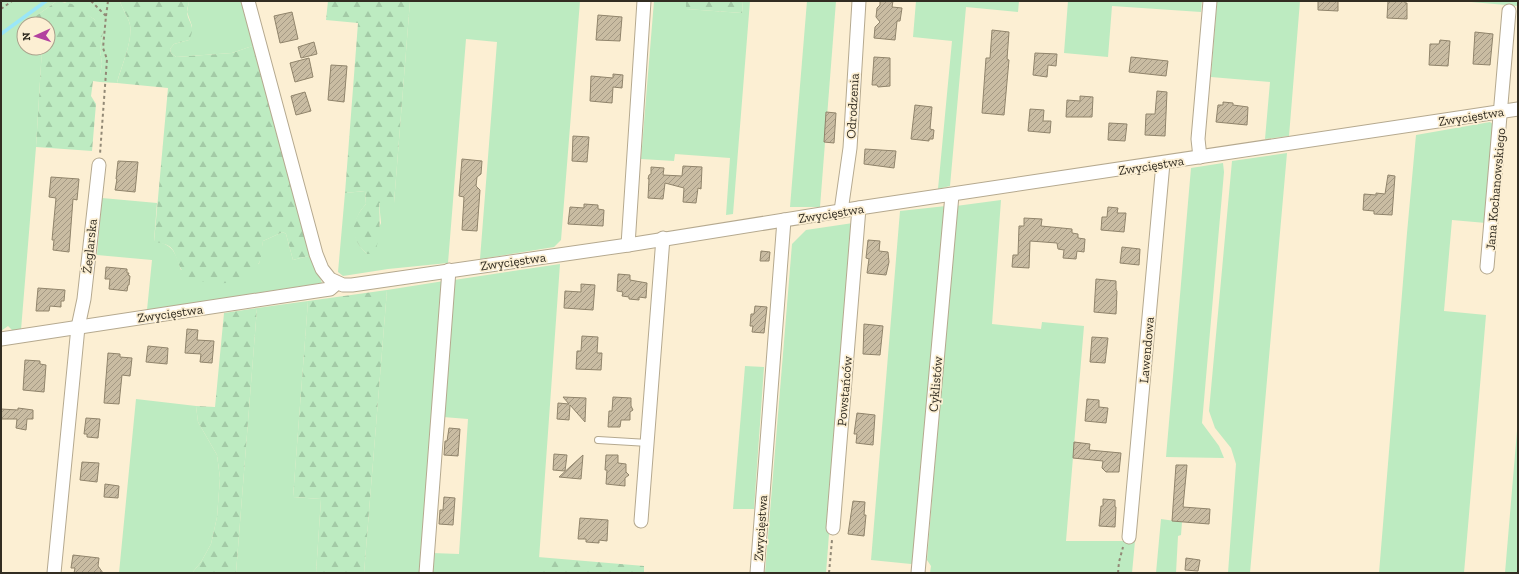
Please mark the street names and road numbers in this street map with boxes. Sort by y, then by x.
street label: Odrodzenia [843,72,862,139]
street label: Zwycięstwa [1437,104,1506,129]
street label: Jana Kochanowskiego [1483,127,1508,251]
street label: Zwycięstwa [1117,153,1186,178]
street label: Zwycięstwa [797,201,866,226]
street label: Żeglarska [79,217,100,274]
street label: Zwycięstwa [479,249,548,274]
street label: Zwycięstwa [136,301,205,326]
street label: Lawendowa [1136,316,1157,384]
street label: Powstańców [834,355,855,427]
street label: Cyklistów [926,356,945,412]
street label: Zwycięstwa [751,494,770,562]

